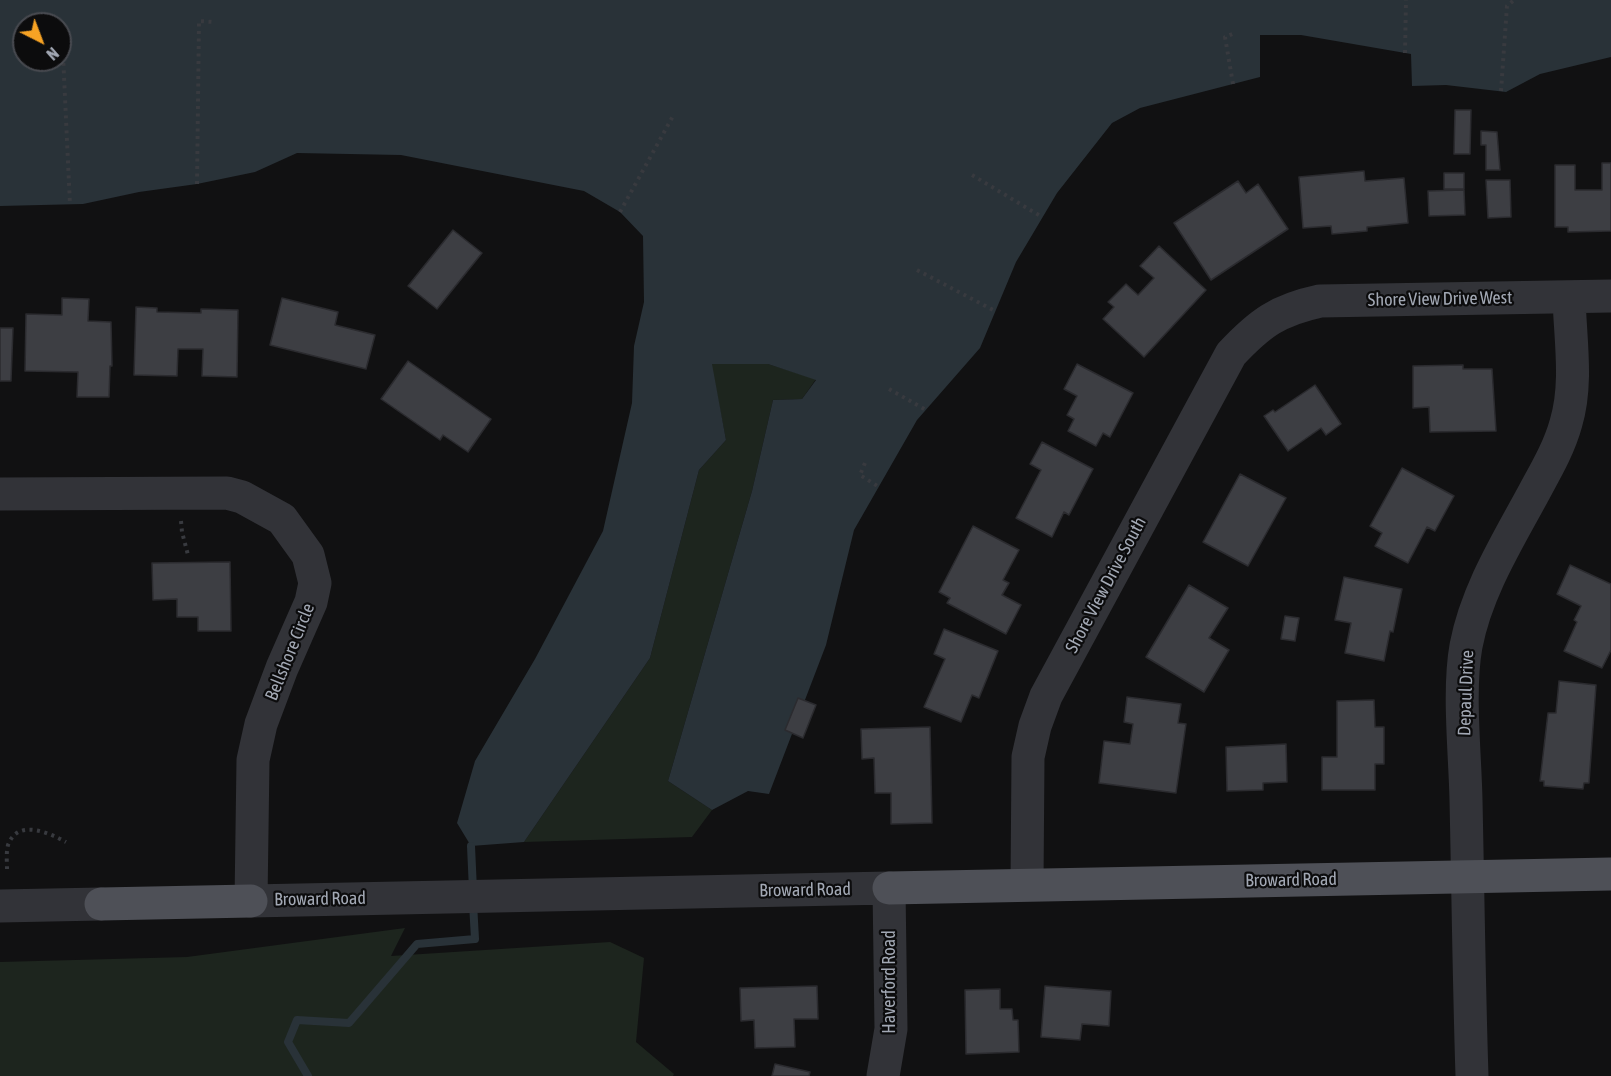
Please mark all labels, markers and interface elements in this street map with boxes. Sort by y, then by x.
north arrow [12,12,72,72]
text: N [43,44,62,64]
street label: Shore View Drive West [1368,287,1512,311]
street label: Shore View Drive South [1061,513,1151,657]
street label: Bellshore Circle [261,600,319,704]
street label: Depaul Drive [1454,650,1478,736]
street label: Broward Road [1245,868,1337,892]
street label: Broward Road [759,878,851,902]
street label: Broward Road [274,887,366,911]
street label: Haverford Road [878,930,900,1034]

